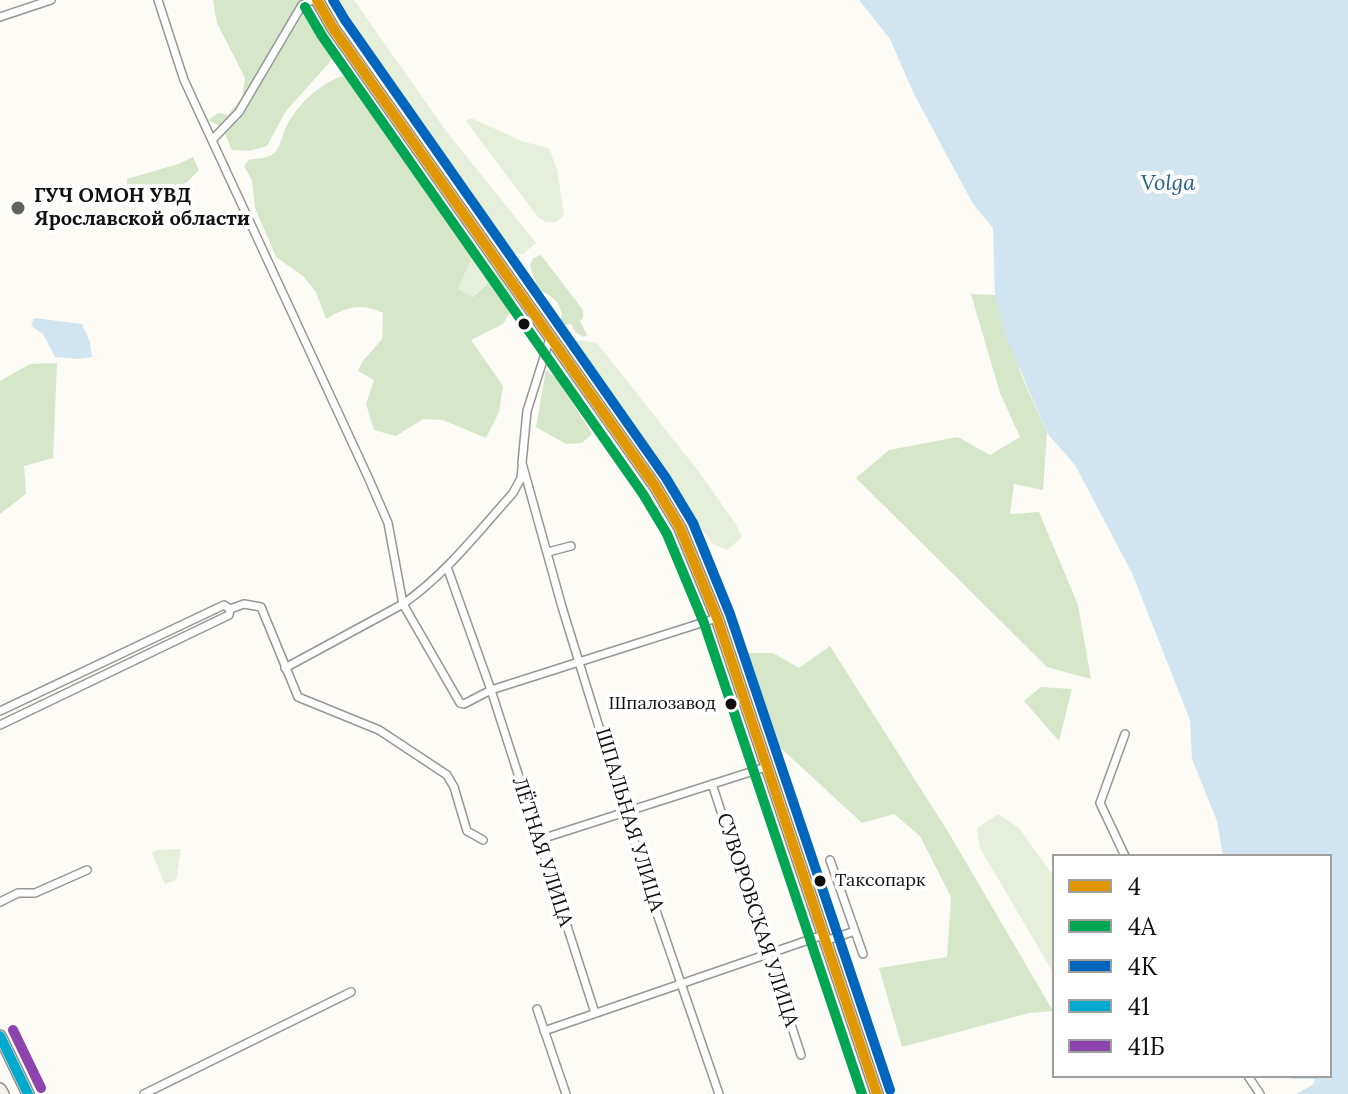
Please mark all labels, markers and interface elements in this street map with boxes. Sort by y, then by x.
water label: Volga [1141,171,1195,197]
place label: ГУЧ ОМОН УВД Ярославской области [34,184,250,231]
marker: ГУЧ ОМОН УВД Ярославской области [9,199,27,217]
unlabelled marker [516,316,532,332]
place label: Шпалозавод [608,693,716,715]
marker: Шпалозавод [723,696,739,712]
street label: ШПАЛЬНАЯ УЛИЦА [590,725,668,915]
street label: ЛЁТНАЯ УЛИЦА [507,774,577,930]
street label: СУВОРОВСКАЯ УЛИЦА [711,810,803,1030]
legend [1052,854,1332,1078]
place label: Таксопарк [835,870,926,892]
text: 4 [1128,871,1141,902]
marker: Таксопарк [812,873,828,889]
text: 4А [1128,911,1156,942]
text: 4К [1128,951,1157,982]
text: 41 [1128,991,1150,1022]
text: 41Б [1128,1031,1165,1062]

